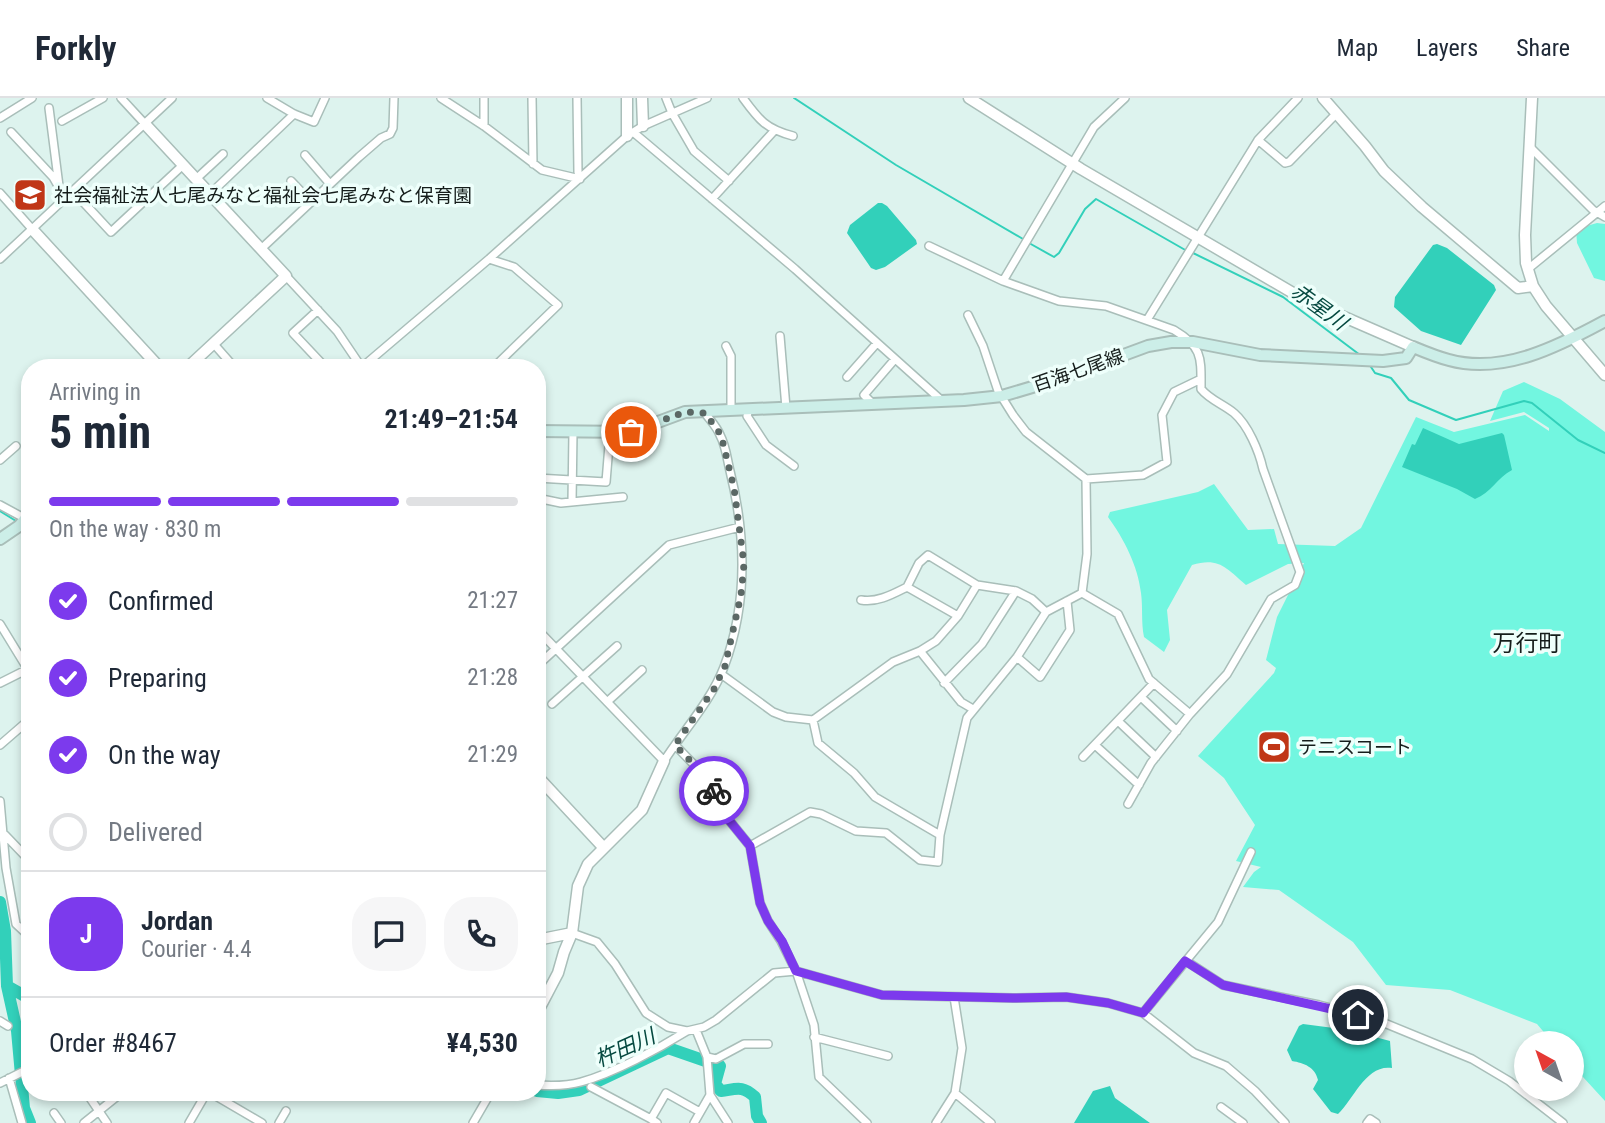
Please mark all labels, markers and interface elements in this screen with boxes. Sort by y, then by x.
text: Forkly [35,29,117,68]
text: Map [1337,34,1378,62]
text: Layers [1416,34,1478,62]
text: Share [1516,34,1570,62]
school or university icon: 社会福祉法人七尾みなと福祉会七尾みなと保育園 [11,176,49,214]
place label: 社会福祉法人七尾みなと福祉会七尾みなと保育園 [54,184,472,207]
water label: 赤星川 [1286,279,1353,336]
street label: 百海七尾線 [1029,344,1127,397]
text: Arriving in [49,379,141,406]
pin [601,402,661,462]
text: 21:49–21:54 [384,404,518,434]
text: 5 min [49,405,151,459]
icon: bag [612,413,650,451]
text: On the way · 830 m [49,516,221,543]
icon: check [49,582,87,620]
text: Confirmed [108,586,214,616]
text: 21:27 [467,587,518,614]
district label: 万行町 [1493,630,1562,657]
icon: check [49,659,87,697]
text: Preparing [108,663,207,693]
text: 21:28 [467,664,518,691]
sports icon: テニスコート [1255,728,1293,766]
icon: check [49,736,87,774]
place label: テニスコート [1298,736,1412,759]
text: On the way [108,740,221,770]
text: 21:29 [467,741,518,768]
courier [679,756,749,826]
icon: bike [695,772,733,810]
text: Delivered [108,817,203,847]
button: chat [352,897,426,971]
button: phone [444,897,518,971]
text: Jordan [141,906,213,936]
text: J [80,919,92,949]
text: Courier · 4.4 [141,936,252,963]
pin [1328,985,1388,1045]
icon: home [1339,996,1377,1034]
water label: 杵田川 [591,1023,660,1072]
text: Order #8467 [49,1028,177,1058]
text: ¥4,530 [447,1028,518,1058]
north arrow [1514,1031,1584,1101]
map controls [1514,1031,1584,1101]

